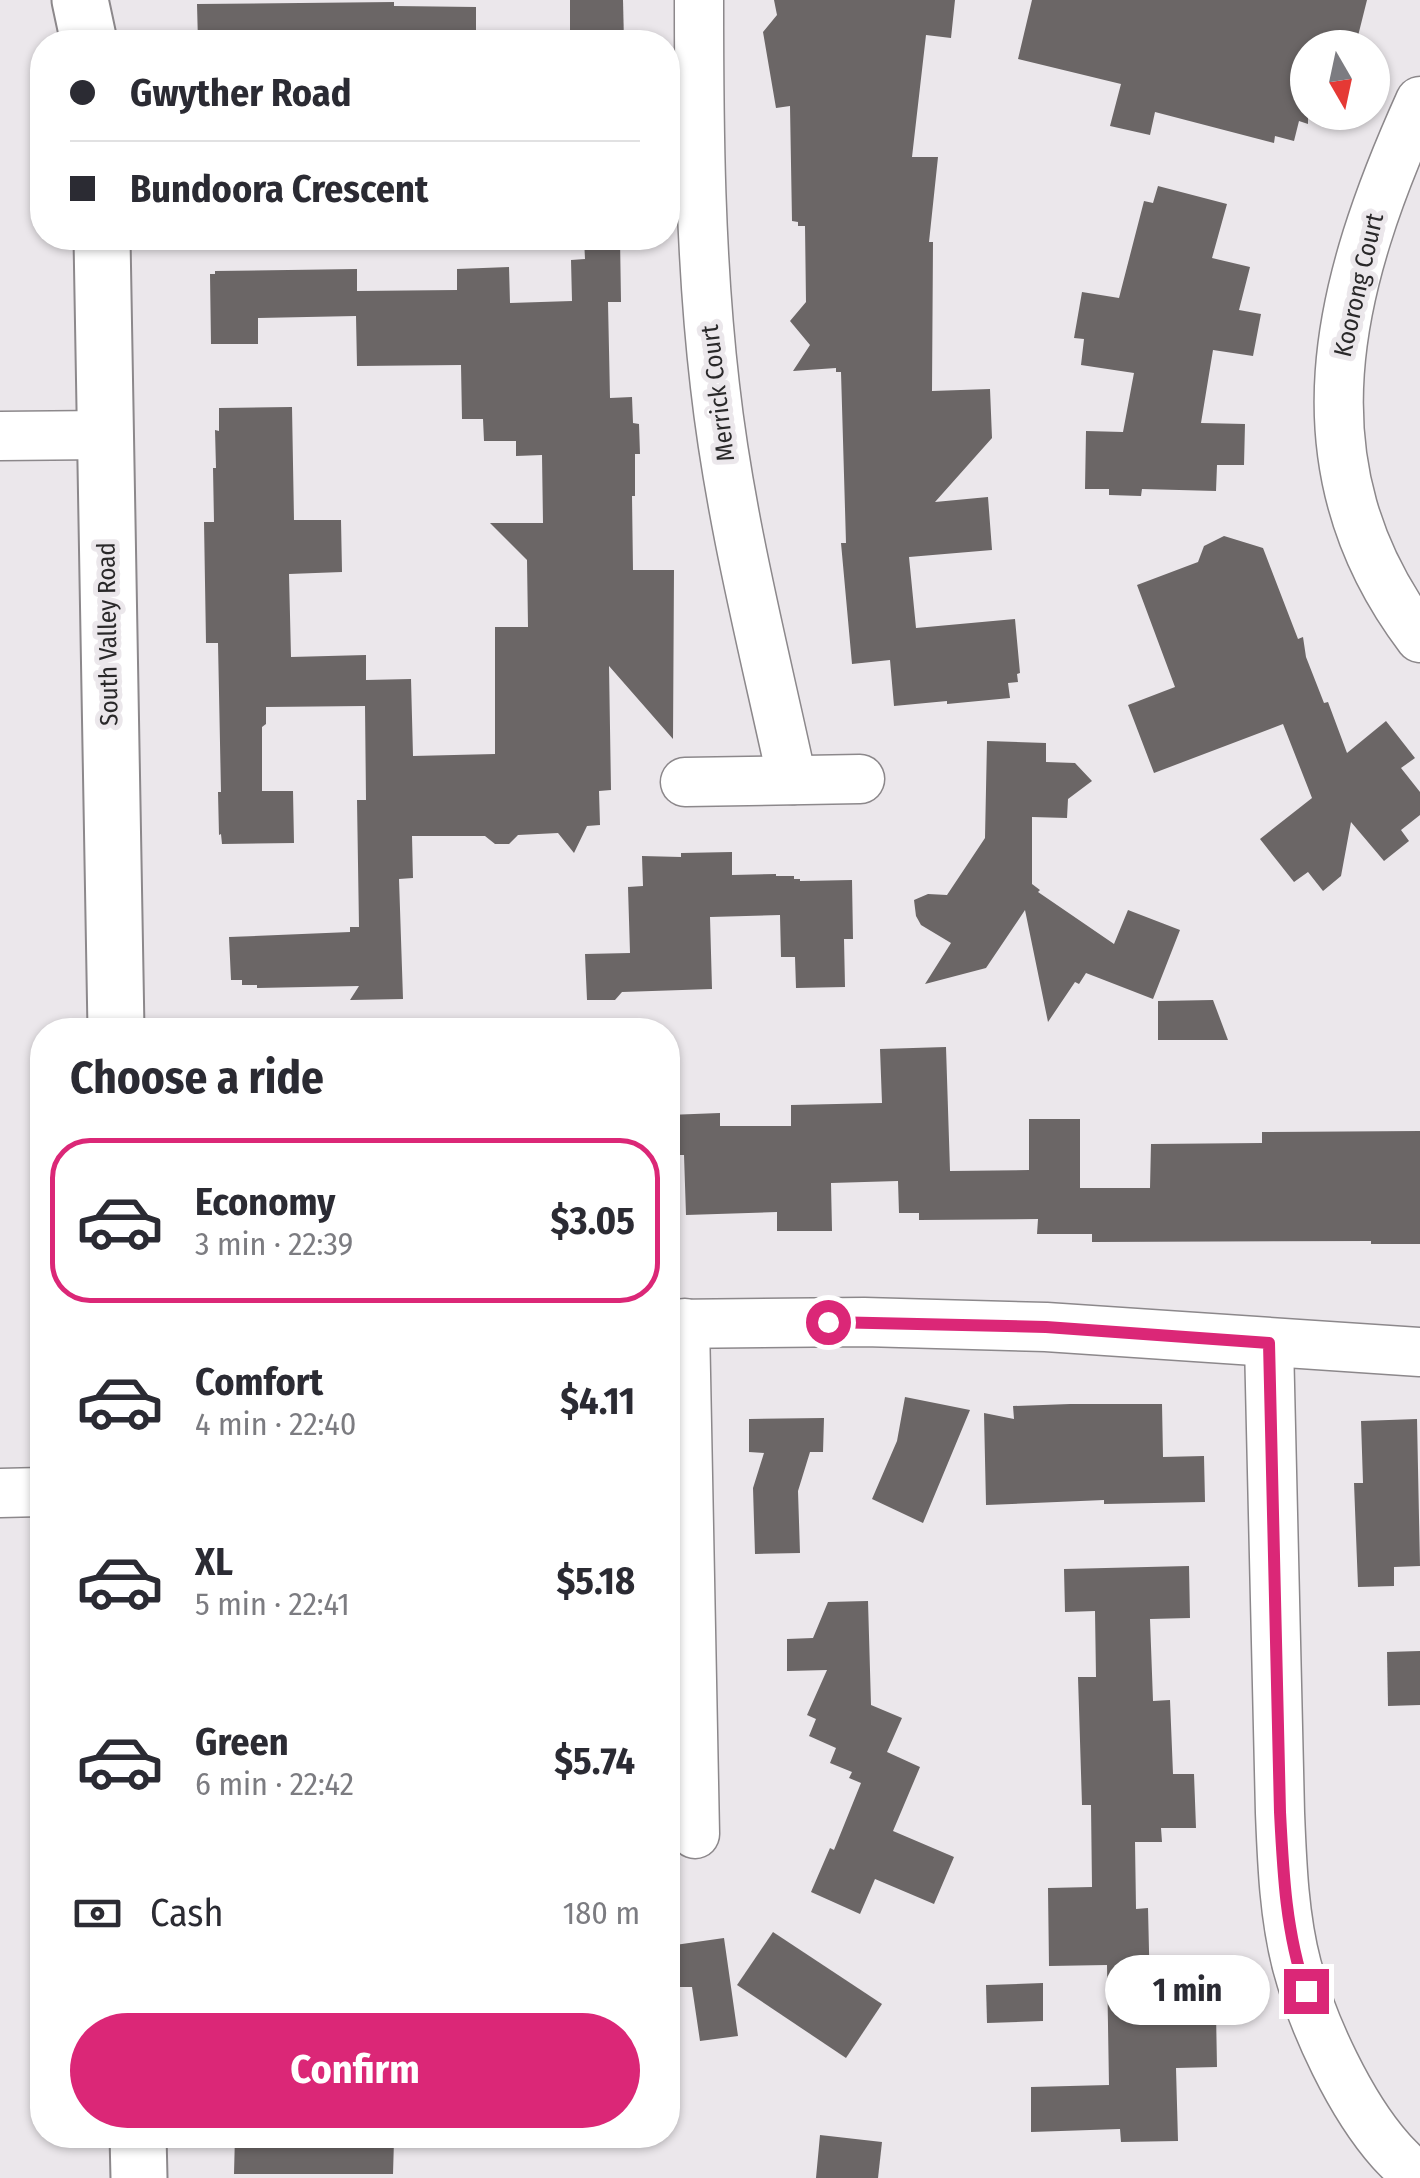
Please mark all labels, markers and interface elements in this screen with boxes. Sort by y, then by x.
north arrow [1290,30,1390,130]
map controls [1290,30,1390,130]
text: Gwyther Road [130,70,351,116]
text: Bundoora Crescent [130,166,428,212]
street label: Koorong Court [1328,209,1390,360]
street label: Merrick Court [695,322,741,463]
street label: South Valley Road [91,542,125,726]
text: Choose a ride [70,1051,324,1105]
icon: car [75,1176,165,1266]
text: Economy [195,1179,335,1225]
text: $3.05 [551,1198,635,1244]
text: 3 min · 22:39 [195,1225,353,1263]
route start [806,1300,851,1345]
icon: car [75,1356,165,1446]
text: Comfort [195,1359,323,1405]
text: $4.11 [560,1378,635,1424]
text: 4 min · 22:40 [195,1405,356,1443]
icon: car [75,1536,165,1626]
text: XL [195,1539,233,1585]
text: $5.18 [556,1558,635,1604]
text: 5 min · 22:41 [195,1585,350,1623]
icon: car [75,1716,165,1806]
text: Green [195,1719,289,1765]
text: $5.74 [554,1738,635,1784]
text: 6 min · 22:42 [195,1765,354,1803]
icon: cash [70,1886,125,1941]
text: Cash [150,1890,224,1936]
text: 180 m [563,1894,640,1932]
callout: 1 min [1106,1956,1271,2026]
route end [1284,1969,1329,2014]
text: 1 min [1153,1971,1222,2009]
button: Confirm [70,2013,640,2128]

